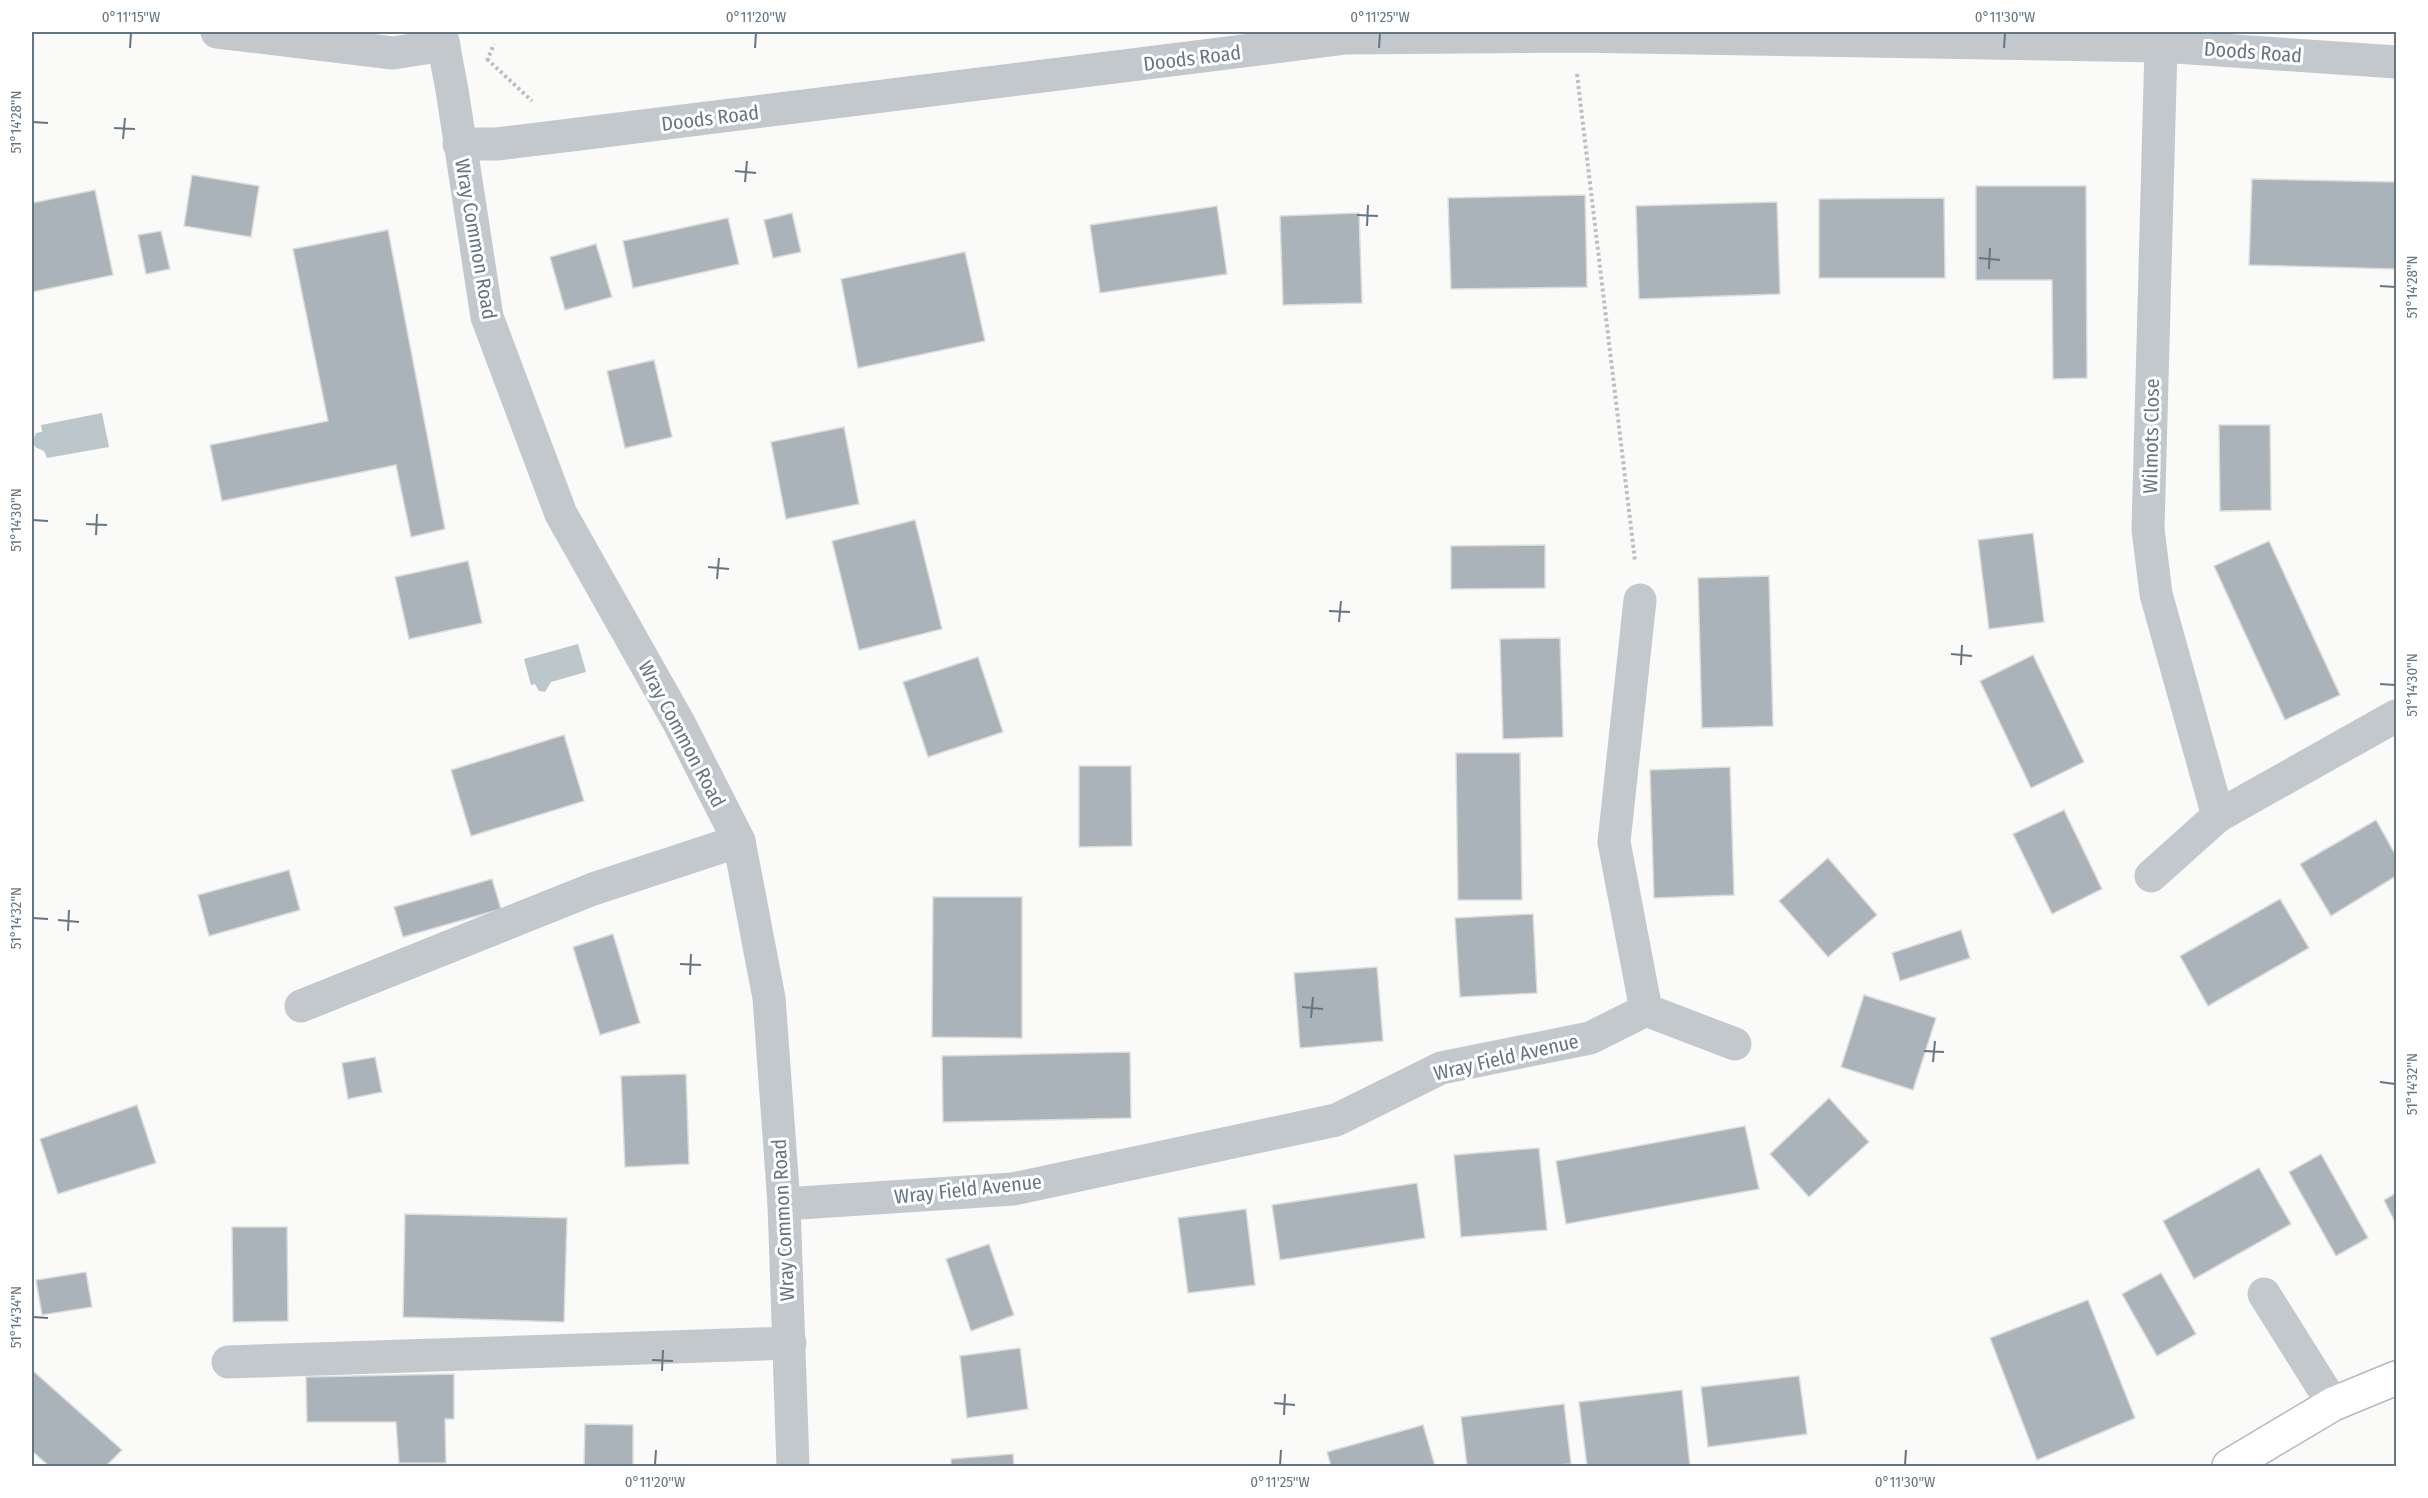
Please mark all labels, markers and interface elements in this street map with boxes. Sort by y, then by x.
text: 0°11'15"W [102,8,160,26]
text: 0°11'20"W [726,8,786,26]
text: 0°11'25"W [1350,8,1410,26]
text: 0°11'30"W [1975,8,2035,26]
street label: Doods Road [2203,37,2303,67]
street label: Doods Road [1142,40,1242,76]
text: 51°14'28"N [7,90,25,154]
street label: Doods Road [660,100,760,136]
street label: Wray Common Road [450,157,502,321]
text: 51°14'28"N [2403,255,2421,319]
street label: Wilmots Close [2138,378,2164,494]
text: 51°14'30"N [7,488,25,552]
text: 51°14'30"N [2403,653,2421,717]
street label: Wray Common Road [633,657,731,811]
text: 51°14'32"N [7,887,25,949]
street label: Wray Field Avenue [1431,1029,1581,1085]
text: 51°14'32"N [2403,1053,2421,1115]
street label: Wray Common Road [767,1138,799,1302]
street label: Wray Field Avenue [893,1169,1043,1209]
text: 51°14'34"N [7,1286,25,1348]
text: 0°11'20"W [625,1473,685,1491]
text: 0°11'25"W [1250,1473,1310,1491]
text: 0°11'30"W [1875,1473,1935,1491]

